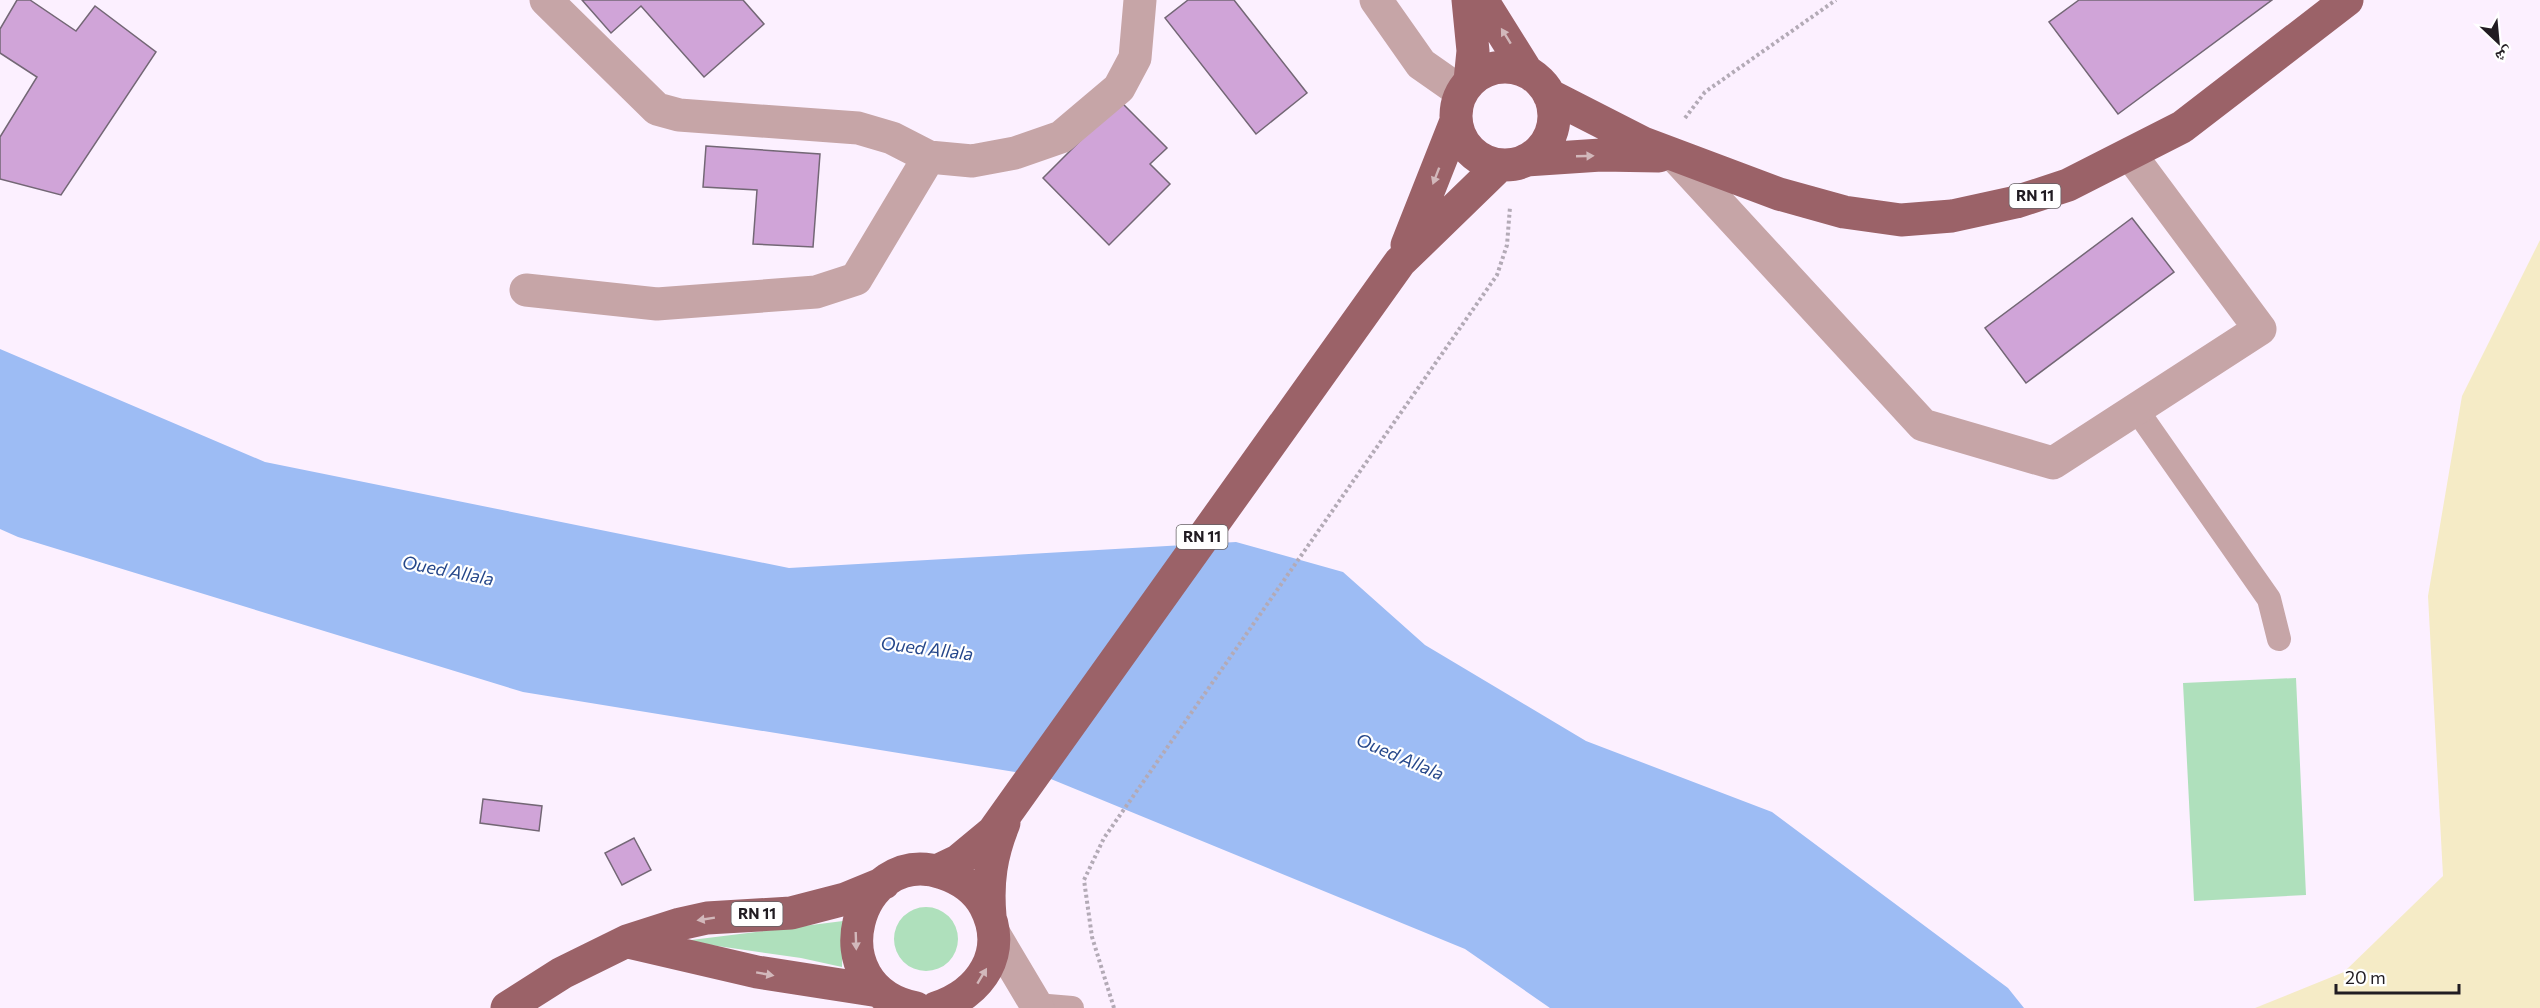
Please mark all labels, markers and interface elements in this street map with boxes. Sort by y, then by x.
north arrow [2468,12,2528,72]
one-way arrow [1500,28,1511,44]
text: ش [2493,43,2517,68]
one-way arrow [1575,152,1594,161]
one-way arrow [1431,167,1440,185]
road number: RN 11 [2010,184,2060,208]
road number: RN 11 [1176,525,1228,549]
water label: Oued Allala [400,550,496,590]
water label: Oued Allala [880,631,975,665]
water label: Oued Allala [1353,728,1448,784]
road number: RN 11 [732,902,783,926]
one-way arrow [697,914,716,923]
one-way arrow [852,932,861,951]
scale bar [2336,957,2459,995]
text: 20 m [2345,966,2386,988]
one-way arrow [977,967,987,984]
one-way arrow [756,969,775,978]

